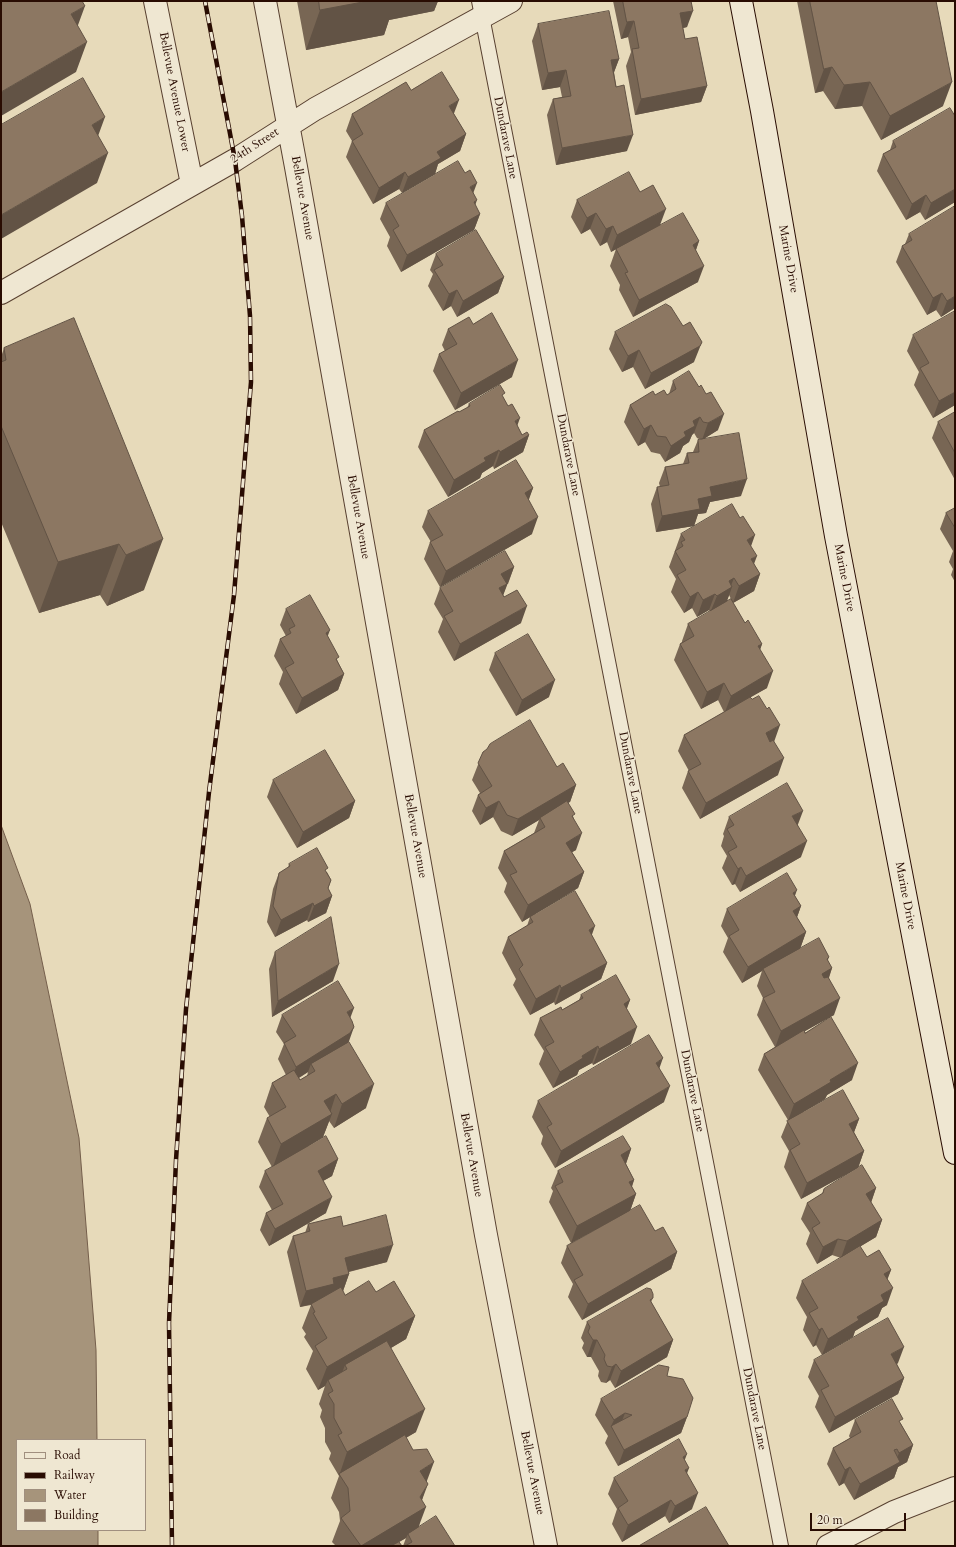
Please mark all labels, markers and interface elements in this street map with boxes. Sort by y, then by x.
street label: Bellevue Avenue Lower [155,31,193,153]
street label: Dundarave Lane [490,96,520,180]
street label: 24th Street [228,125,282,167]
street label: Bellevue Avenue [287,155,317,241]
street label: Marine Drive [775,224,801,294]
street label: Dundarave Lane [553,413,583,497]
street label: Bellevue Avenue [343,474,373,560]
street label: Marine Drive [830,543,858,613]
street label: Dundarave Lane [615,731,645,815]
street label: Bellevue Avenue [400,793,430,879]
street label: Marine Drive [891,861,919,931]
street label: Dundarave Lane [677,1049,707,1133]
street label: Bellevue Avenue [456,1112,486,1198]
street label: Dundarave Lane [739,1367,769,1451]
street label: Bellevue Avenue [517,1430,547,1516]
legend [16,1439,146,1531]
text: Road [54,1447,80,1463]
text: Railway [54,1467,95,1483]
text: Water [54,1487,86,1503]
scale bar [812,1505,908,1531]
text: Building [54,1507,98,1523]
text: 20 m [817,1512,843,1528]

